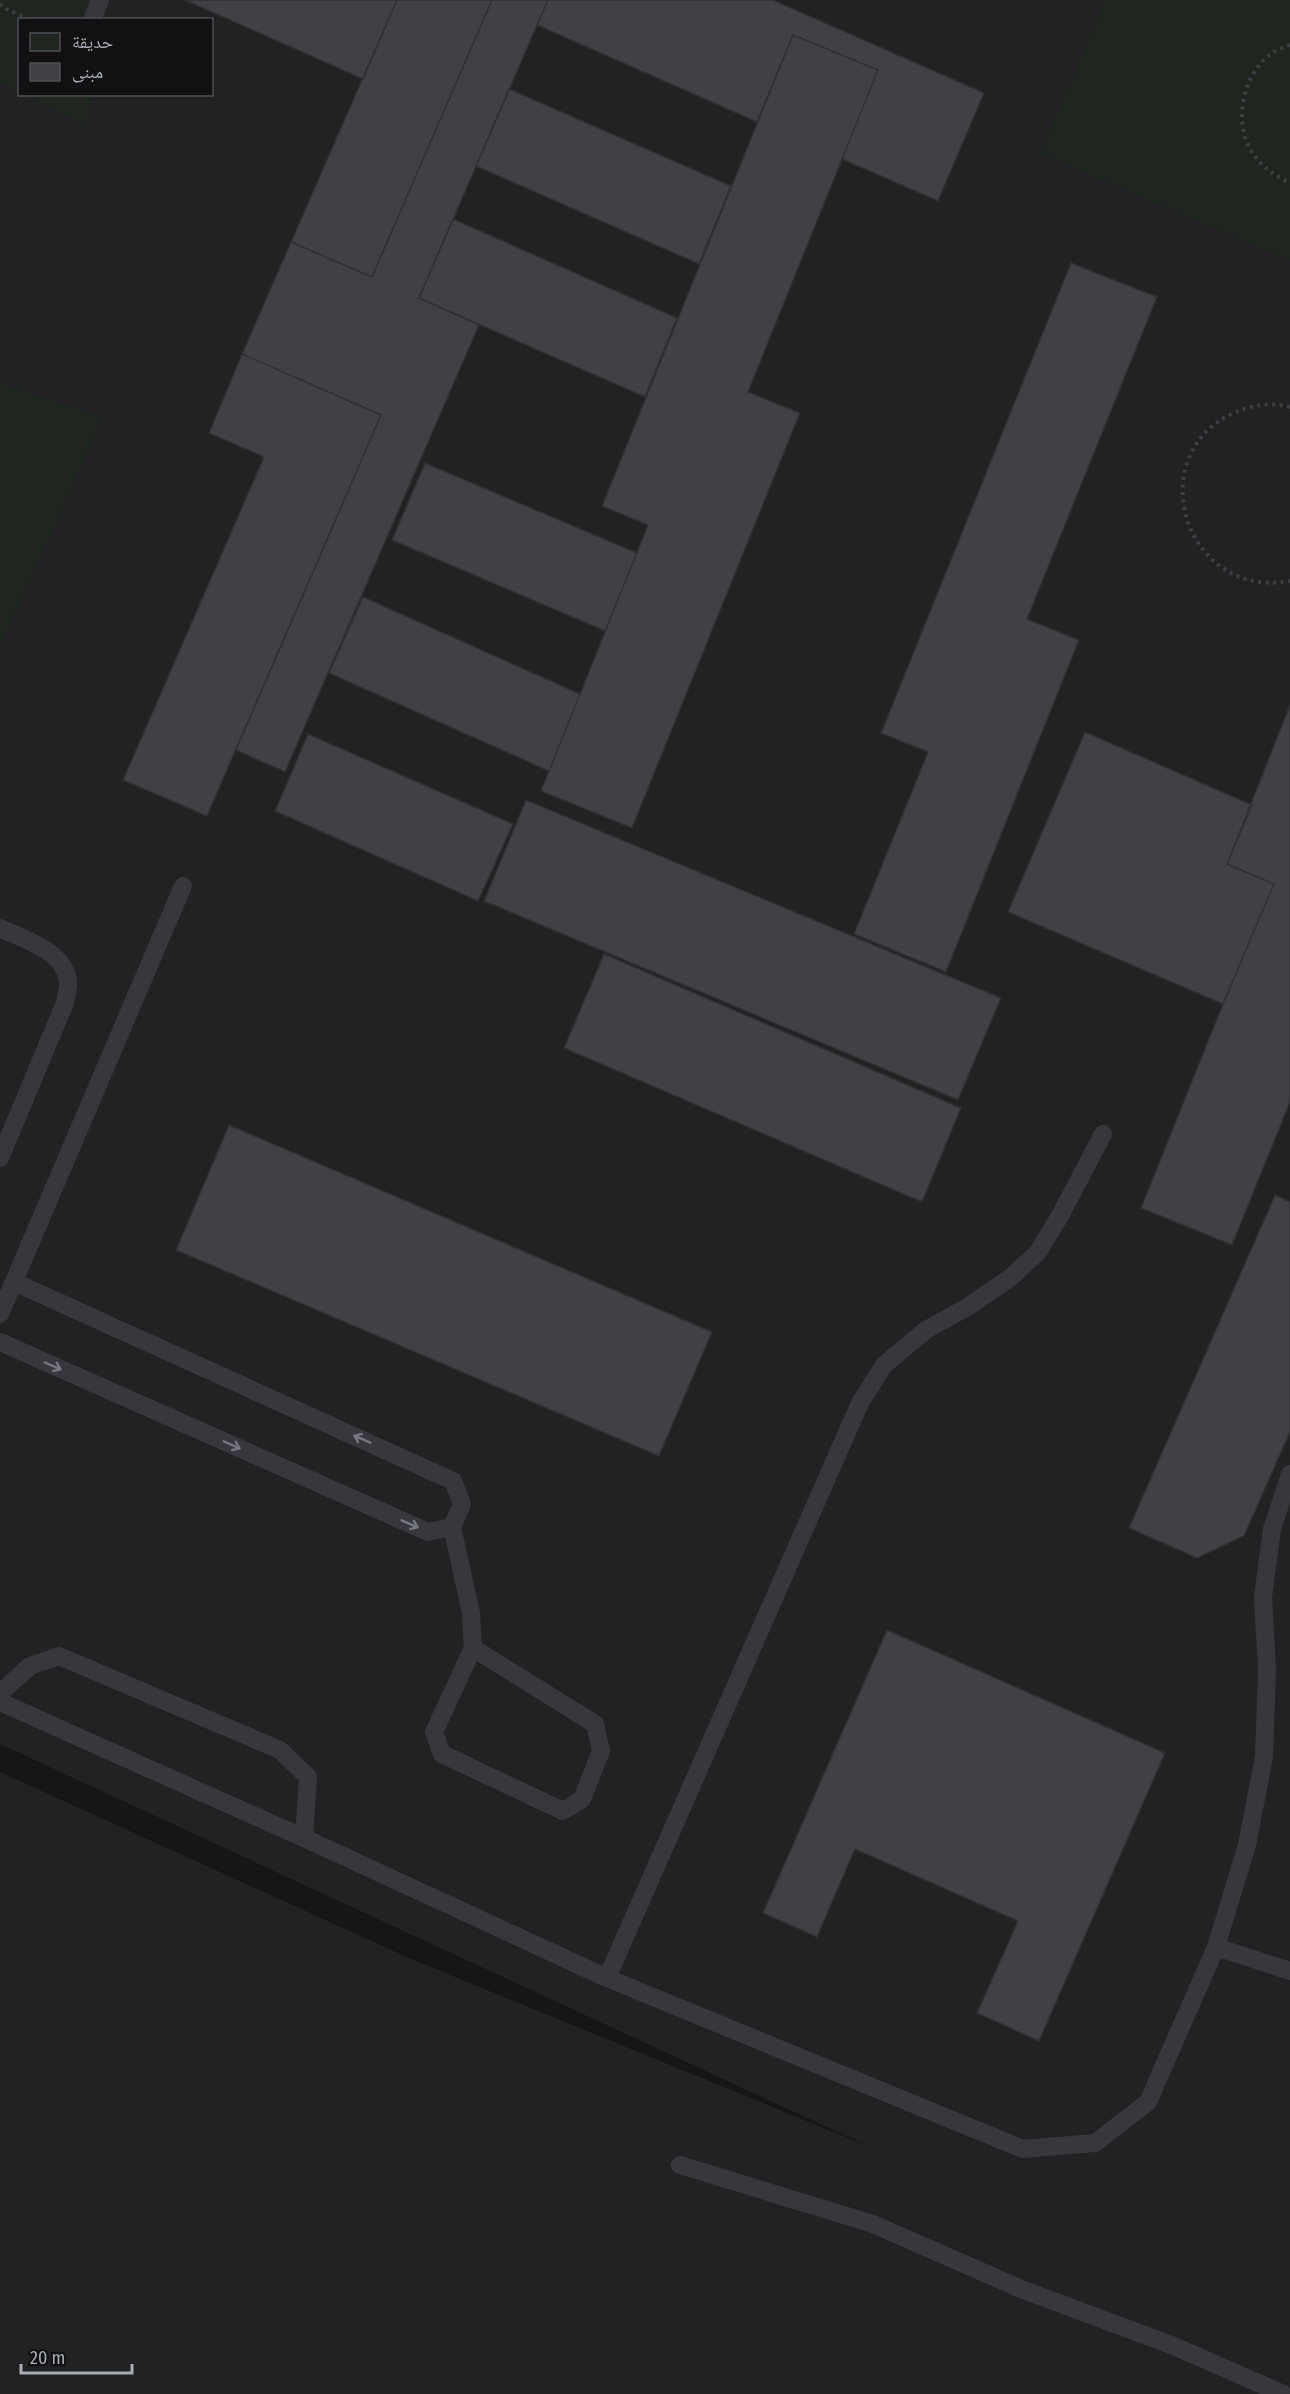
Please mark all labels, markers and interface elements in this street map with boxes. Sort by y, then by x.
legend [18,18,213,96]
text: حديقة [72,31,113,53]
text: مبنى [72,61,103,83]
one-way arrow [44,1360,62,1372]
one-way arrow [353,1433,371,1445]
one-way arrow [222,1440,240,1451]
one-way arrow [400,1519,419,1530]
scale bar [21,2337,132,2375]
text: 20 m [30,2347,65,2369]

